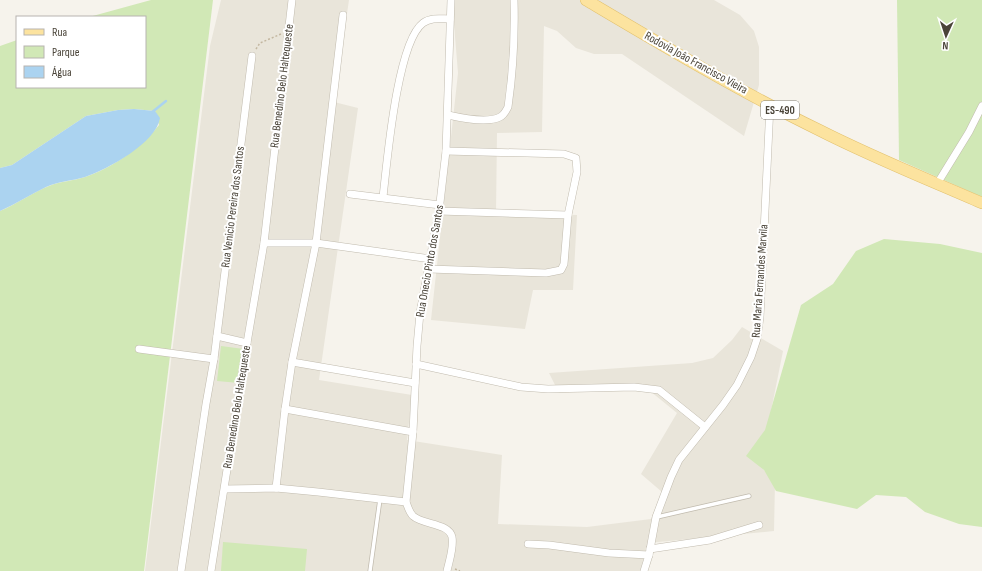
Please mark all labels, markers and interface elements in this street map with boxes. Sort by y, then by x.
legend [16,16,146,88]
north arrow [926,16,966,56]
street label: Rua Benedino Belo Haltequeste [267,23,297,149]
text: Rua [52,25,68,40]
street label: Rodovia João Francisco Vieira [642,28,751,98]
text: N [942,39,949,52]
text: Parque [52,45,80,60]
text: Água [51,65,72,80]
road number: ES-490 [761,101,799,119]
street label: Rua Venicio Pereira dos Santos [218,145,248,269]
street label: Rua Onecio Pinto dos Santos [413,204,447,318]
street label: Rua Maria Fernandes Marvila [749,223,771,338]
street label: Rua Benedino Belo Haltequeste [220,344,254,470]

